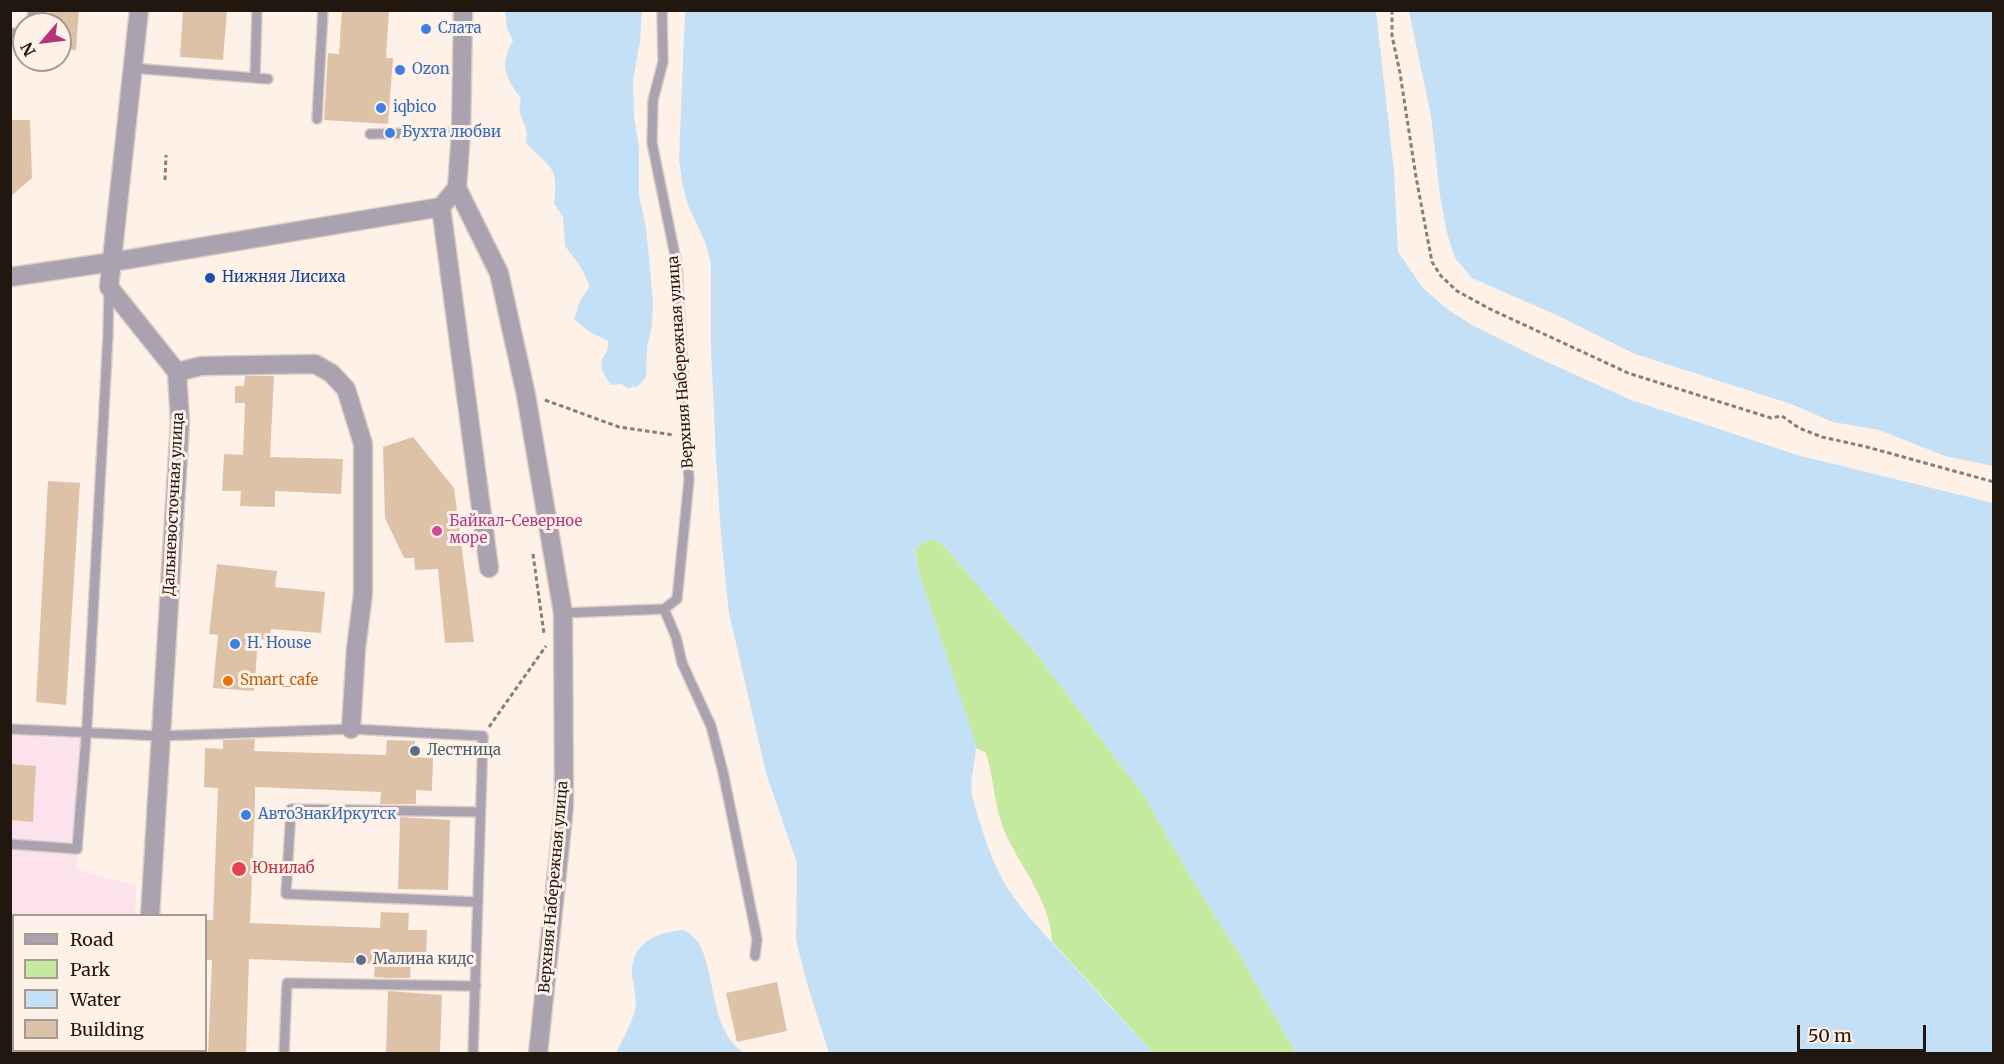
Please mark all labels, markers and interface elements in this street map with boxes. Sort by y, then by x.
north arrow [12,12,72,72]
place label: Слата [438,20,482,38]
marker: Слата [419,22,433,36]
text: N [16,39,40,60]
place label: Ozon [412,61,450,79]
marker: Ozon [393,63,407,77]
place label: iqbico [393,99,436,117]
marker: iqbico [374,101,388,115]
place label: Бухта любви [402,124,501,142]
marker: Бухта любви [383,126,397,140]
street label: Верхняя Набережная улица [665,255,697,469]
place label: Нижняя Лисиха [222,269,345,287]
marker: Нижняя Лисиха [203,271,217,285]
street label: Дальневосточная улица [160,412,188,596]
place label: Байкал-Северное море [449,513,582,548]
marker: Байкал-Северное море [430,524,444,538]
place label: H. House [247,635,311,653]
marker: H. House [228,637,242,651]
place label: Smart_cafe [240,672,318,690]
marker: Smart_cafe [221,674,235,688]
place label: Лестница [427,742,501,760]
marker: Лестница [408,744,422,758]
street label: Верхняя Набережная улица [536,780,572,994]
place label: АвтоЗнакИркутск [258,806,397,824]
marker: АвтоЗнакИркутск [239,808,253,822]
marker: Юнилаб [230,860,248,878]
place label: Юнилаб [252,860,315,878]
legend [12,914,207,1052]
text: Road [70,928,114,951]
place label: Малина кидс [373,951,474,969]
marker: Малина кидс [354,953,368,967]
text: Park [70,958,110,981]
text: Water [70,988,121,1011]
scale bar [1800,1013,1929,1051]
text: Building [70,1018,144,1041]
text: 50 m [1808,1024,1852,1047]

